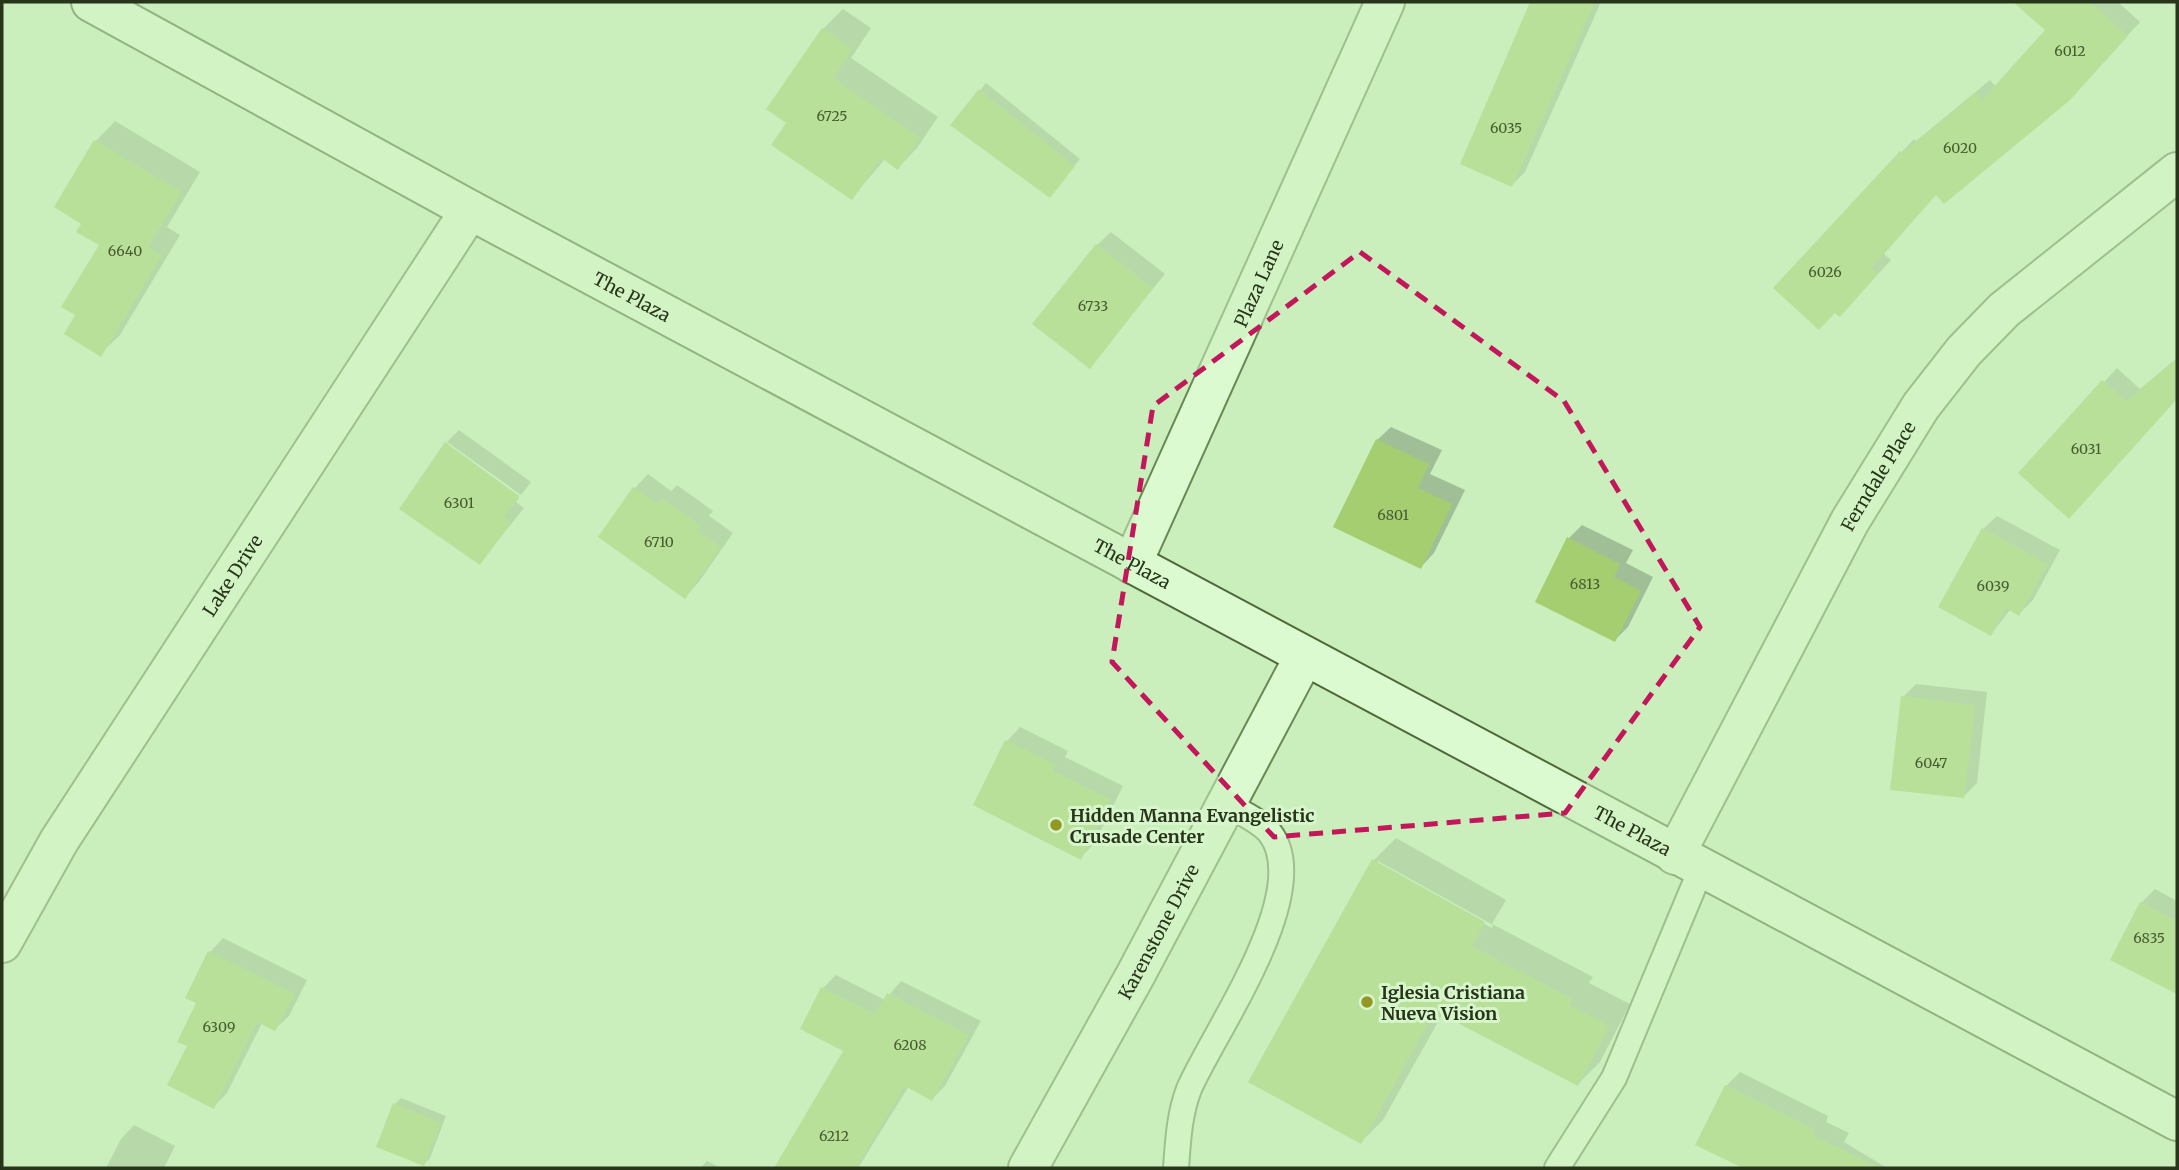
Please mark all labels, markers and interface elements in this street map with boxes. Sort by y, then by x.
house number: 6012 [2054,42,2086,60]
house number: 6725 [816,107,848,125]
house number: 6035 [1490,119,1522,137]
house number: 6020 [1943,139,1977,157]
street label: Plaza Lane [1229,236,1288,330]
house number: 6640 [108,242,142,260]
house number: 6026 [1808,263,1842,281]
street label: The Plaza [589,266,675,327]
house number: 6733 [1078,297,1108,315]
street label: Ferndale Place [1835,417,1920,535]
house number: 6031 [2071,440,2101,458]
house number: 6301 [444,494,474,512]
house number: 6801 [1377,506,1409,524]
street label: Lake Drive [197,530,267,620]
house number: 6710 [644,533,674,551]
street label: The Plaza [1090,533,1175,594]
house number: 6813 [1570,575,1600,593]
house number: 6039 [1977,577,2009,595]
house number: 6047 [1915,754,1947,772]
street label: The Plaza [1590,800,1676,861]
place label: Hidden Manna Evangelistic Crusade Center [1070,804,1315,848]
marker: Hidden Manna Evangelistic Crusade Center [1048,817,1064,833]
street label: Karenstone Drive [1113,860,1204,1003]
house number: 6835 [2133,929,2165,947]
place label: Iglesia Cristiana Nueva Vision [1381,981,1525,1025]
marker: Iglesia Cristiana Nueva Vision [1359,994,1375,1010]
house number: 6309 [203,1018,235,1036]
house number: 6208 [893,1036,927,1054]
house number: 6212 [819,1127,849,1145]

